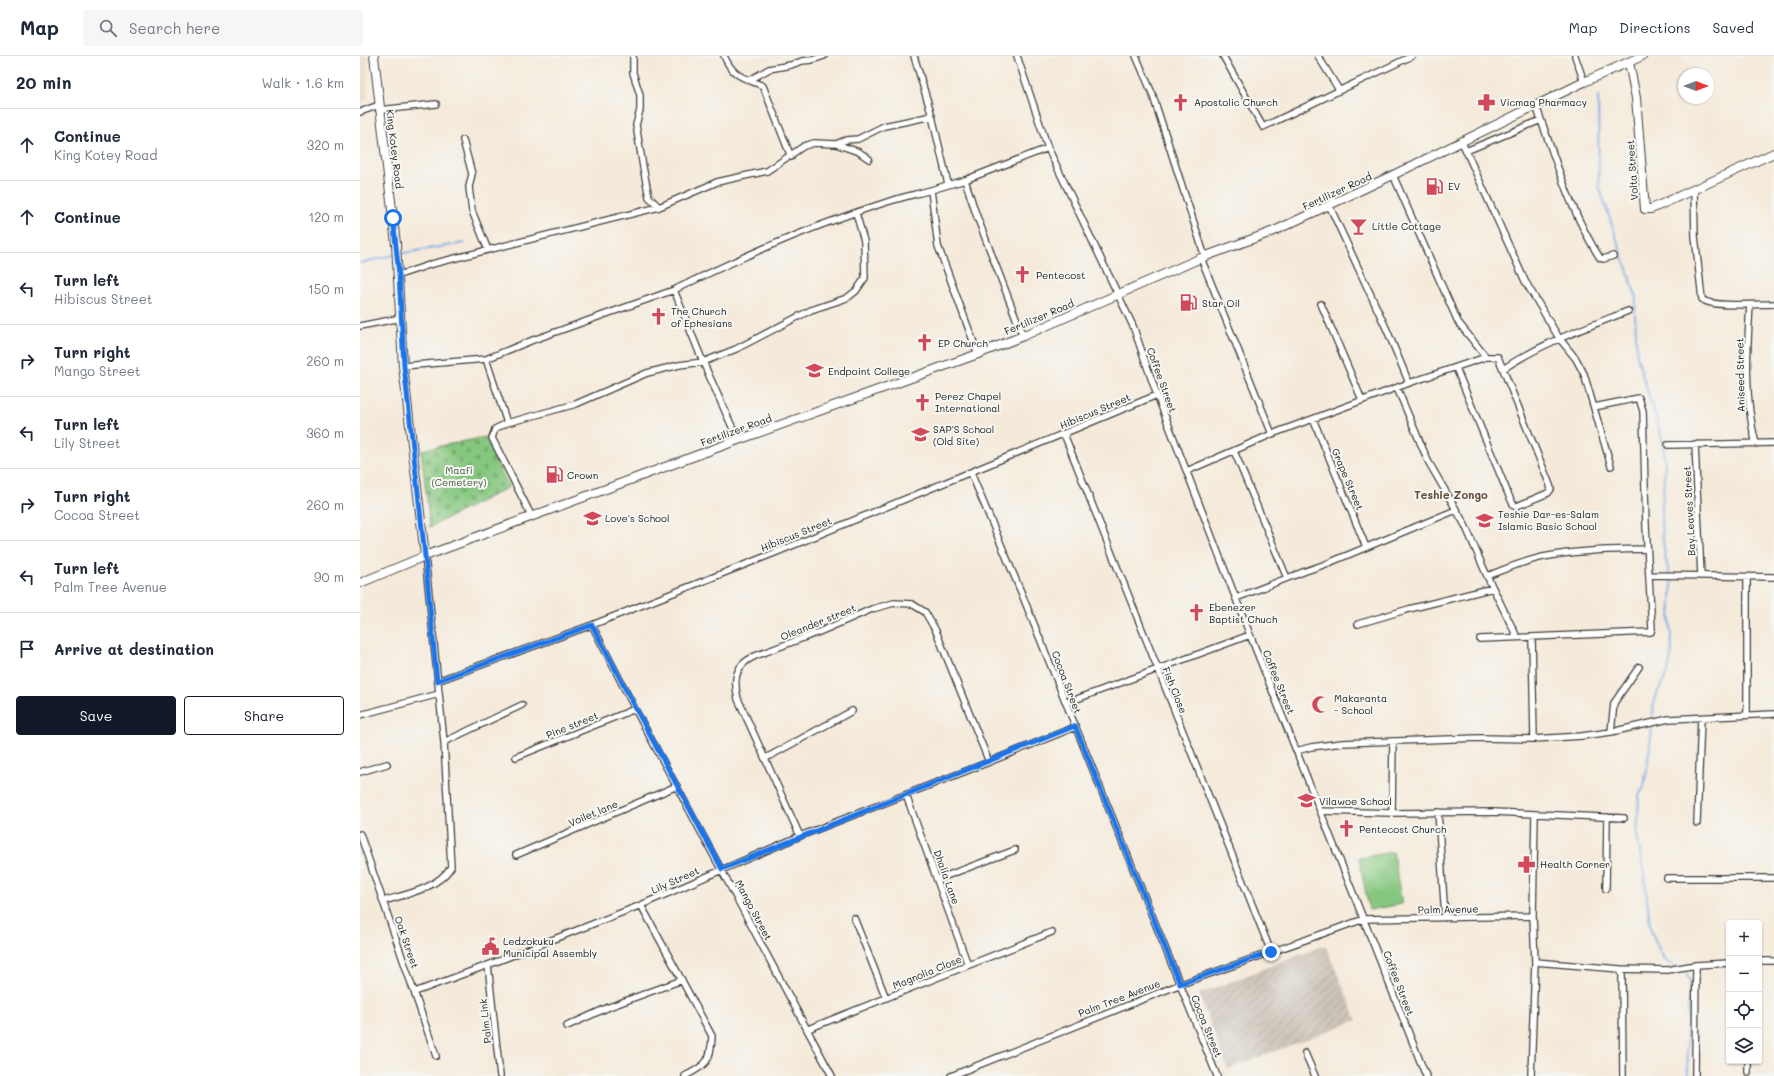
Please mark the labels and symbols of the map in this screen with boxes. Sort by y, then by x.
north arrow [1678,68,1714,104]
church icon: Apostolic Church [1171,92,1191,112]
pharmacy icon: Vicmag Pharmacy [1477,92,1497,112]
place label: Apostolic Church [1194,95,1278,109]
place label: Vicmag Pharmacy [1500,95,1587,109]
street label: King Kotey Road [383,109,407,189]
street label: Volta Street [1623,139,1641,201]
street label: Fertilizer Road [1300,169,1374,213]
fuel station icon: EV [1425,176,1445,196]
place label: EV [1448,179,1460,193]
route start [384,209,402,227]
bar icon: Little Cottage [1349,216,1369,236]
place label: Little Cottage [1372,219,1441,233]
church icon: Pentecost [1013,265,1033,285]
place label: Pentecost [1036,268,1086,282]
fuel station icon: Star Oil [1179,293,1199,313]
street label: Fertilizer Road [1002,296,1076,338]
place label: Star Oil [1202,296,1240,310]
place label: The Church of Ephesians [671,304,732,330]
church icon: The Church of Ephesians [648,307,668,327]
church icon: EP Church [915,333,935,353]
place label: EP Church [938,336,988,350]
street label: Aniseed Street [1732,338,1748,412]
street label: Coffee Street [1144,346,1180,414]
school or university icon: Endpoint College [805,361,825,381]
place label: Endpoint College [828,364,910,378]
place label: Perez Chapel International [935,389,1001,415]
street label: Hibiscus Street [1057,390,1133,432]
church icon: Perez Chapel International [912,392,932,412]
street label: Fertilizer Road [698,411,774,449]
place label: SAP'S School (Old Site) [933,422,994,448]
school or university icon: SAP'S School (Old Site) [910,425,930,445]
street label: Grape Street [1329,446,1367,512]
park label: Maafi (Cemetery) [431,463,487,489]
fuel station icon: Crown [544,465,564,485]
street label: Bay Leaves Street [1680,466,1698,556]
place label: Crown [567,468,598,482]
district label: Teshie Zongo [1414,487,1488,502]
place label: Teshie Dar-es-Salam Islamic Basic School [1498,507,1599,533]
school or university icon: Love's School [582,508,602,528]
school or university icon: Teshie Dar-es-Salam Islamic Basic School [1475,510,1495,530]
place label: Love's School [605,511,669,525]
street label: Hibiscus Street [758,513,834,555]
street label: Oleander street [778,600,858,644]
place label: Ebenezer Baptist Chuch [1209,600,1278,626]
church icon: Ebenezer Baptist Chuch [1186,603,1206,623]
street label: Coffee Street [1260,648,1298,716]
street label: Cocoa Street [1049,649,1085,715]
street label: Fish Close [1159,665,1191,715]
place label: Makaranta - School [1334,691,1387,717]
mosque icon: Makaranta - School [1311,694,1331,714]
street label: Pine street [544,708,600,742]
school or university icon: Vilawoe School [1296,791,1316,811]
place label: Vilawoe School [1319,794,1392,808]
street label: Voilet lane [566,796,620,830]
church icon: Pentecost Church [1336,819,1356,839]
place label: Pentecost Church [1359,822,1447,836]
street label: Dhalia Lane [931,848,963,906]
pharmacy icon: Health Corner [1517,854,1537,874]
place label: Health Corner [1540,857,1610,871]
street label: Lily Street [649,863,701,897]
street label: Mango Street [732,877,776,943]
street label: Palm Avenue [1418,901,1478,917]
street label: Oak Street [392,914,422,970]
place label: Ledzokuku Municipal Assembly [503,934,597,960]
public building icon: Ledzokuku Municipal Assembly [480,937,500,957]
route end [1262,943,1280,961]
street label: Coffee Street [1380,949,1418,1017]
street label: Magnolia Close [890,952,964,992]
street label: Palm Tree Avenue [1076,976,1162,1020]
street label: Cocoa Street [1188,993,1226,1059]
street label: Palm Link [476,998,494,1044]

